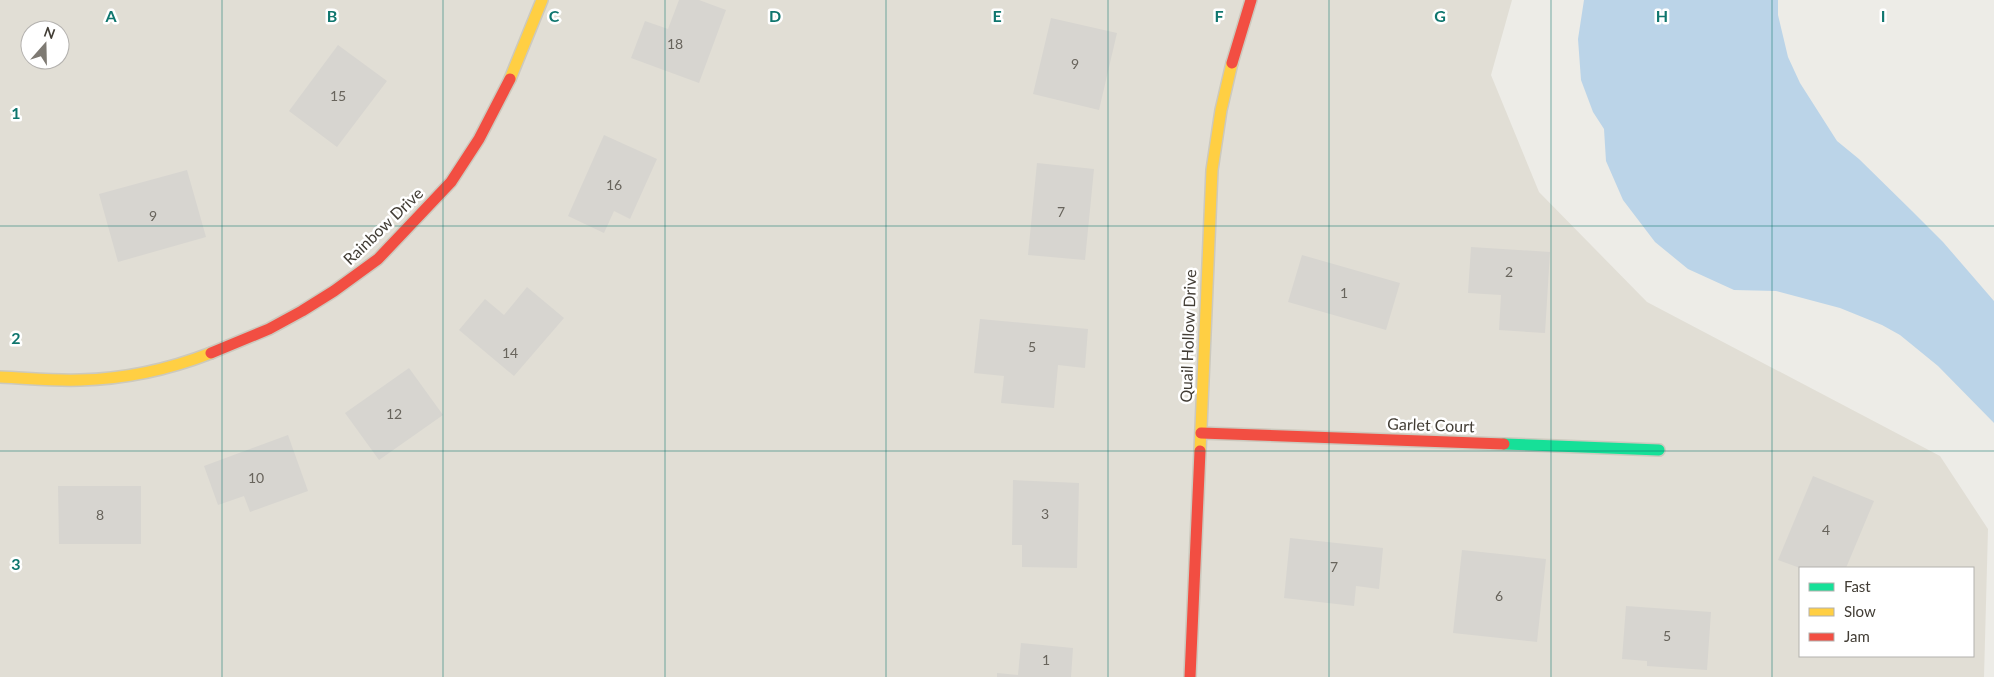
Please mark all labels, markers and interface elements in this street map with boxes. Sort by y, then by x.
text: A [104,6,117,25]
text: B [327,6,337,25]
text: C [549,6,560,25]
text: D [769,6,781,25]
text: E [992,6,1002,25]
text: F [1214,6,1224,25]
text: G [1434,6,1446,25]
text: H [1656,6,1668,25]
text: I [1881,6,1885,25]
north arrow [20,20,70,70]
text: N [42,22,58,42]
house number: 18 [667,35,683,52]
house number: 9 [1071,55,1079,72]
house number: 15 [330,87,346,104]
text: 1 [11,103,21,122]
house number: 16 [606,176,622,193]
street label: Rainbow Drive [339,183,426,268]
house number: 7 [1057,203,1065,220]
house number: 9 [149,207,157,224]
house number: 2 [1505,263,1513,280]
street label: Quail Hollow Drive [1176,269,1199,403]
house number: 1 [1340,284,1348,301]
text: 2 [11,328,21,347]
house number: 5 [1028,338,1036,355]
house number: 14 [502,344,518,361]
house number: 12 [386,405,402,422]
street label: Garlet Court [1387,413,1475,436]
house number: 10 [248,469,264,486]
house number: 3 [1041,505,1049,522]
house number: 8 [96,506,104,523]
house number: 4 [1822,521,1830,538]
text: 3 [11,554,21,573]
house number: 7 [1330,558,1338,575]
legend [1799,567,1974,657]
text: Fast [1844,577,1871,595]
house number: 6 [1495,587,1503,604]
text: Slow [1844,602,1876,620]
house number: 5 [1663,627,1671,644]
text: Jam [1844,627,1870,645]
house number: 1 [1042,651,1050,668]

